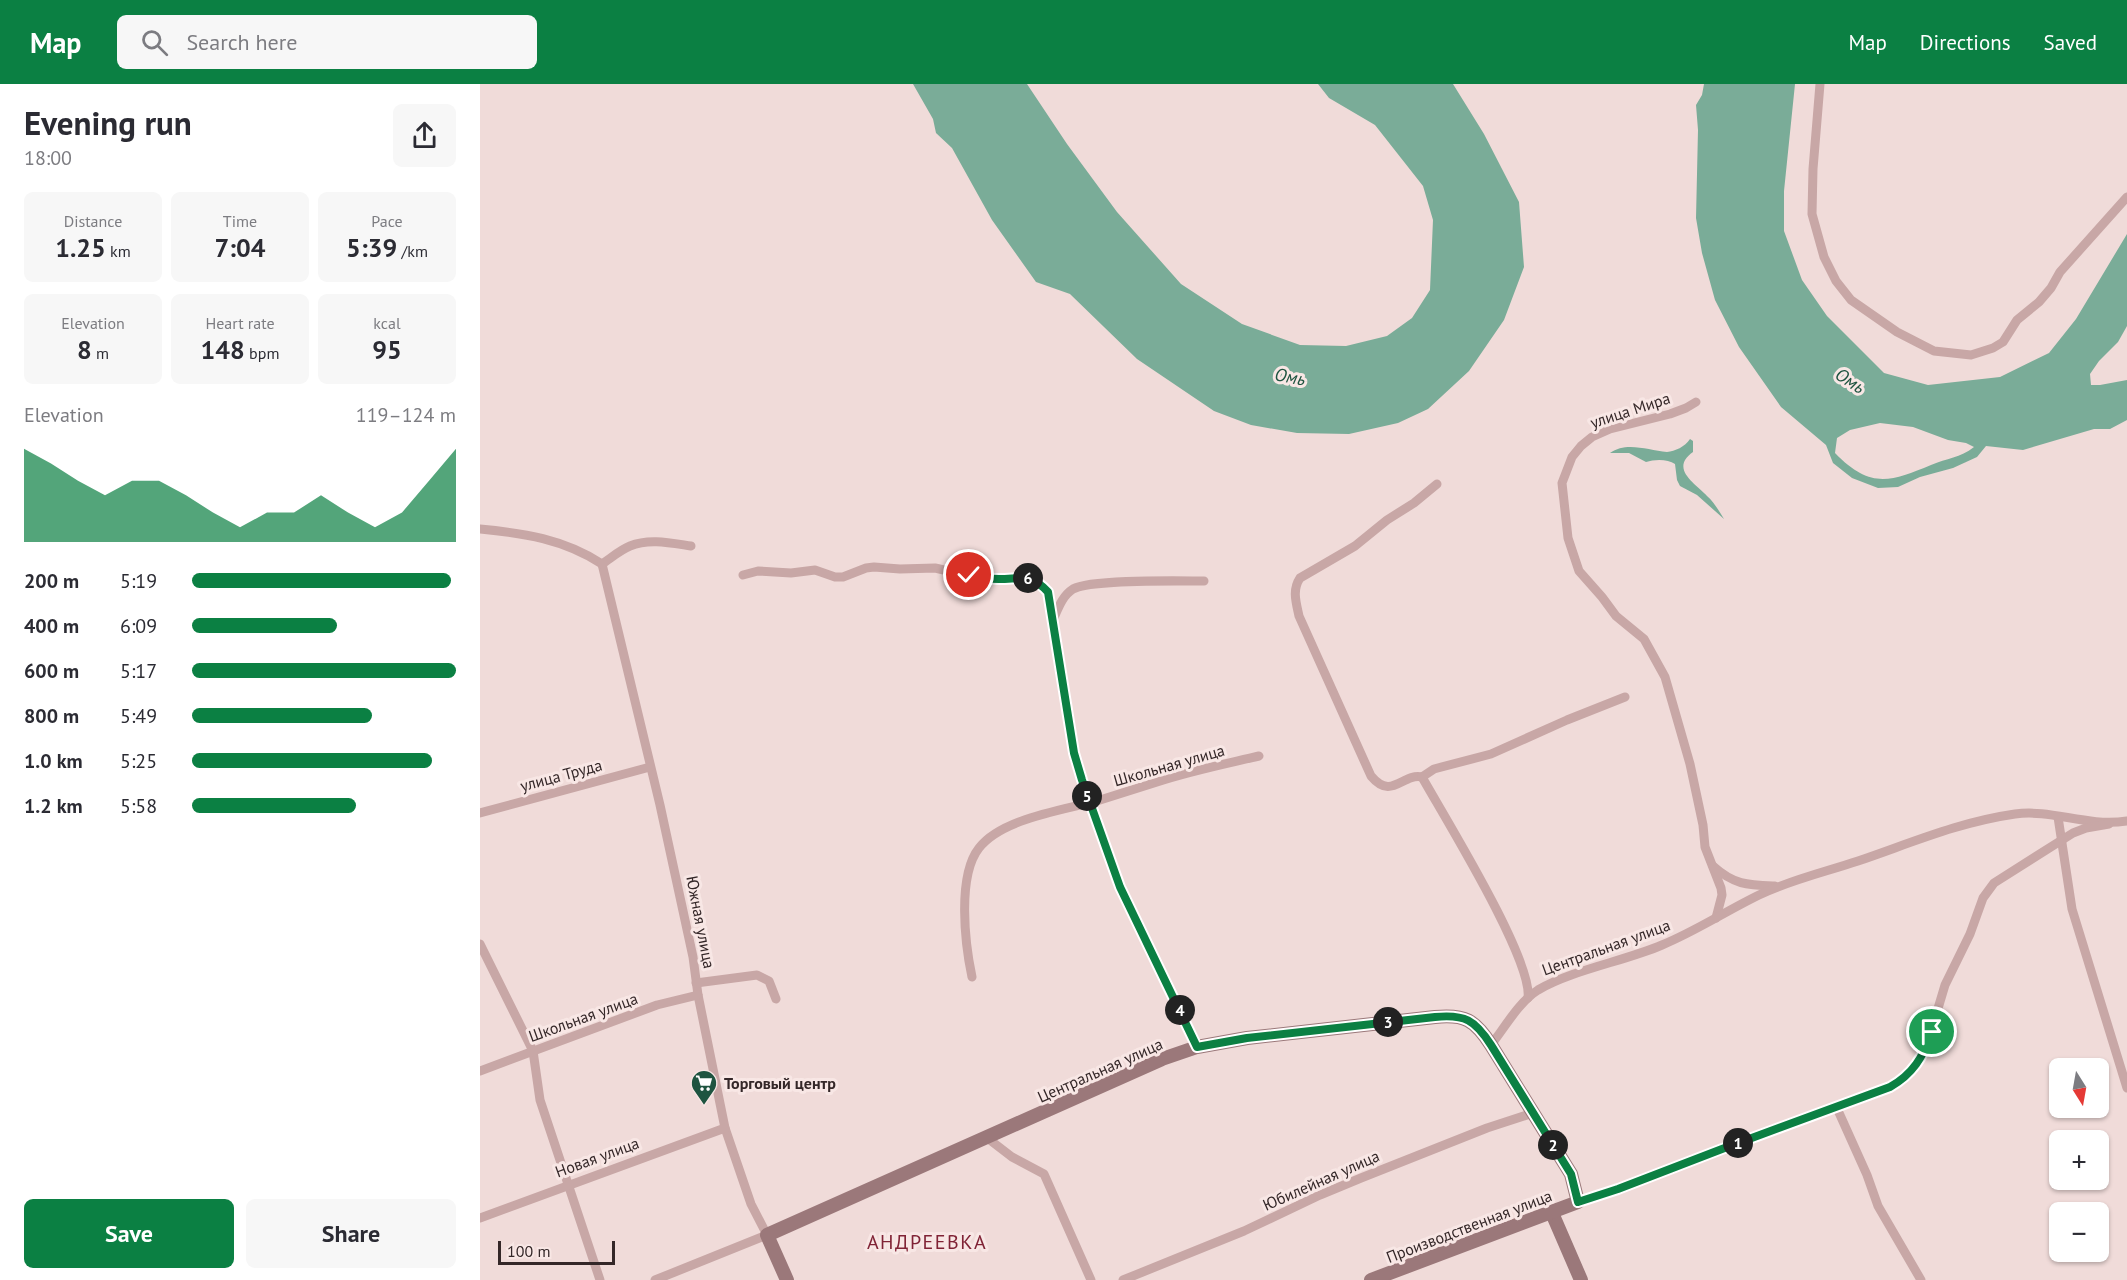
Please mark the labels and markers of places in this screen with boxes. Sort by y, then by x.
pin [943,549,994,600]
pin: 6 [1013,563,1043,593]
pin: 5 [1072,781,1102,811]
pin: 4 [1165,995,1195,1025]
pin [1906,1006,1957,1057]
pin: 3 [1373,1007,1403,1037]
supermarket icon: Торговый центр [689,1068,719,1106]
place label: Торговый центр [724,1073,836,1093]
pin: 1 [1723,1128,1753,1158]
pin: 2 [1538,1130,1568,1160]

